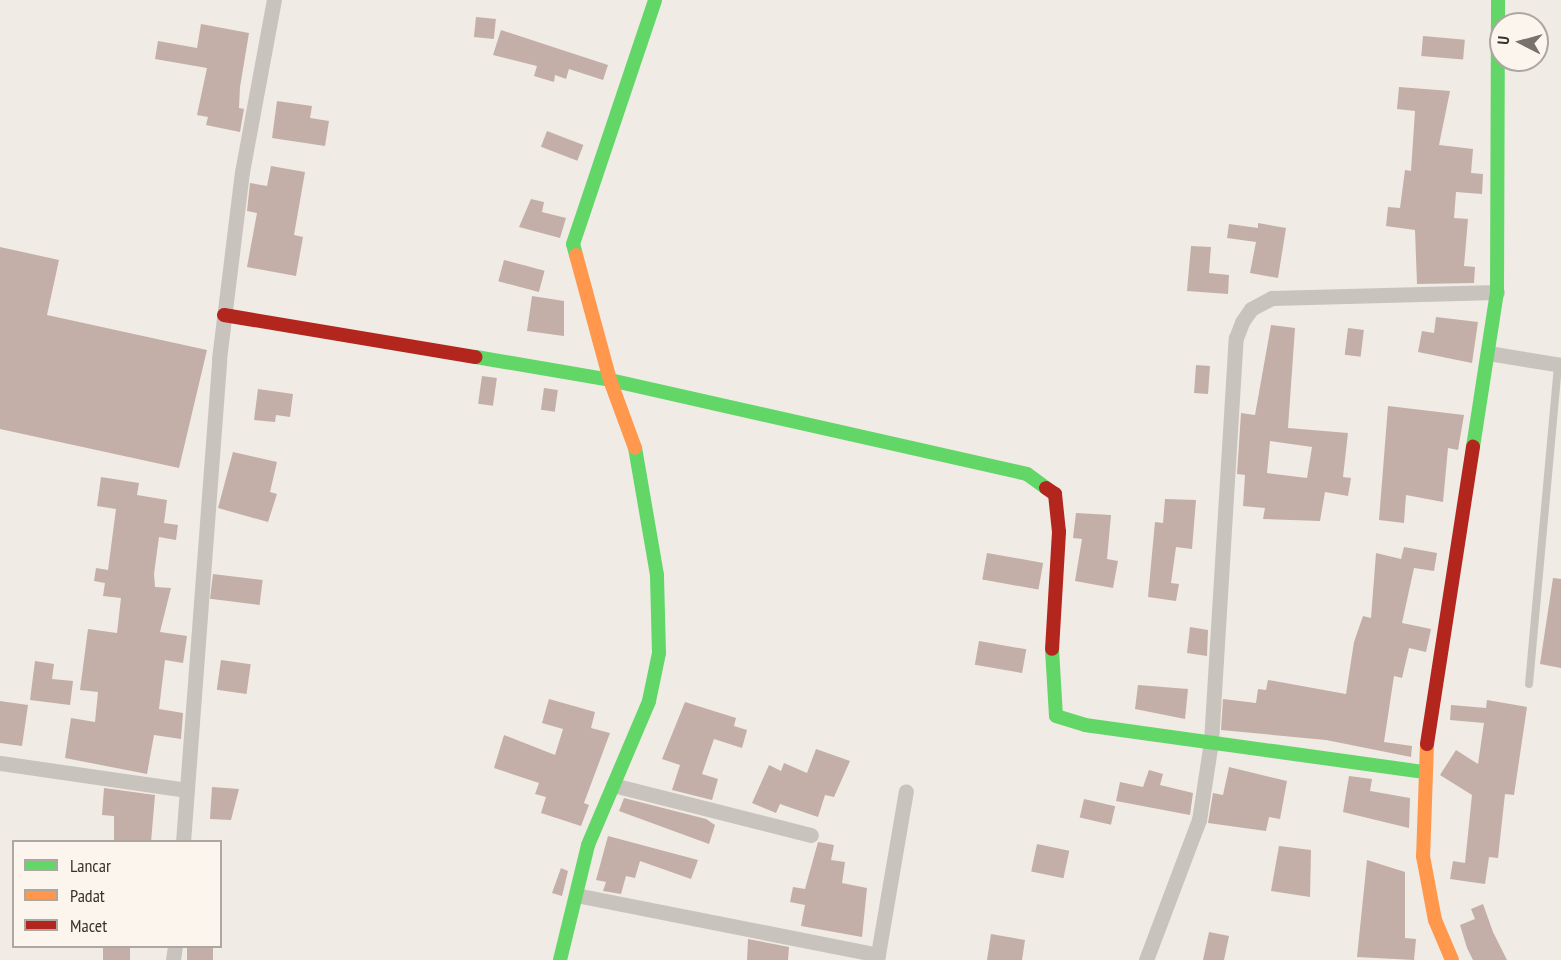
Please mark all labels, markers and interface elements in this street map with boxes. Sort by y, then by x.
north arrow [1489,12,1549,72]
text: U [1493,35,1513,45]
legend [12,840,222,948]
text: Lancar [70,854,111,877]
text: Padat [70,884,105,907]
text: Macet [70,914,107,937]

